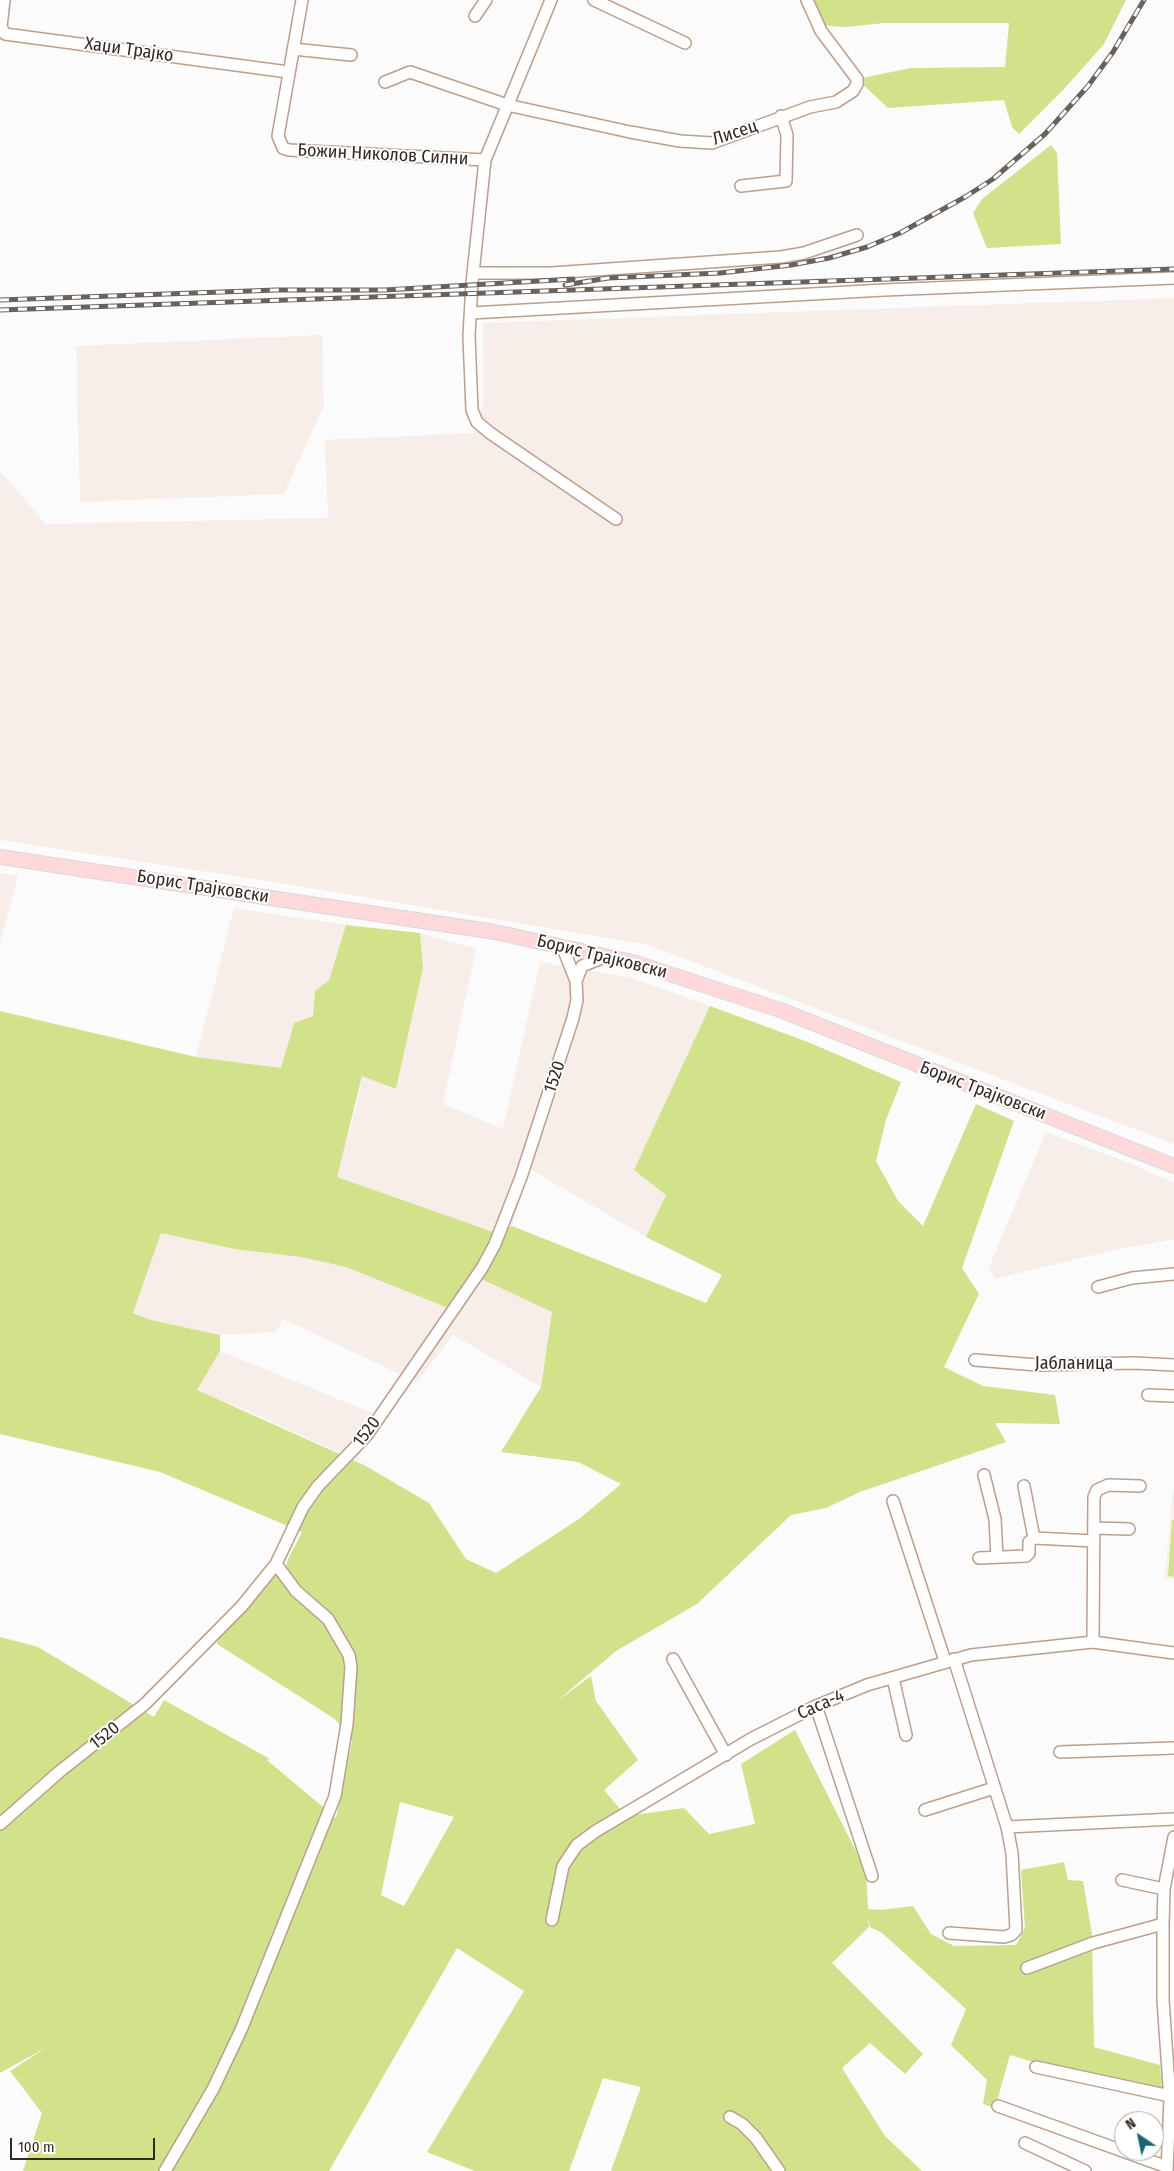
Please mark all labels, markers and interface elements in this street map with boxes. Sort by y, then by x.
street label: Хаџи Трајко [83,33,175,67]
street label: Лисец [710,116,760,150]
street label: Божин Николов Силни [297,140,469,170]
street label: Борис Трајковски [135,866,271,908]
street label: Борис Трајковски [535,930,669,984]
street label: Борис Трајковски [917,1057,1049,1125]
street label: 1520 [540,1058,570,1096]
street label: Јабланица [1035,1353,1113,1375]
street label: 1520 [349,1413,385,1451]
street label: Саса-4 [794,1685,848,1725]
street label: 1520 [86,1717,124,1755]
north arrow [1114,2111,1164,2161]
text: N [1123,2115,1139,2133]
scale bar [12,2128,158,2160]
text: 100 m [18,2138,55,2156]

